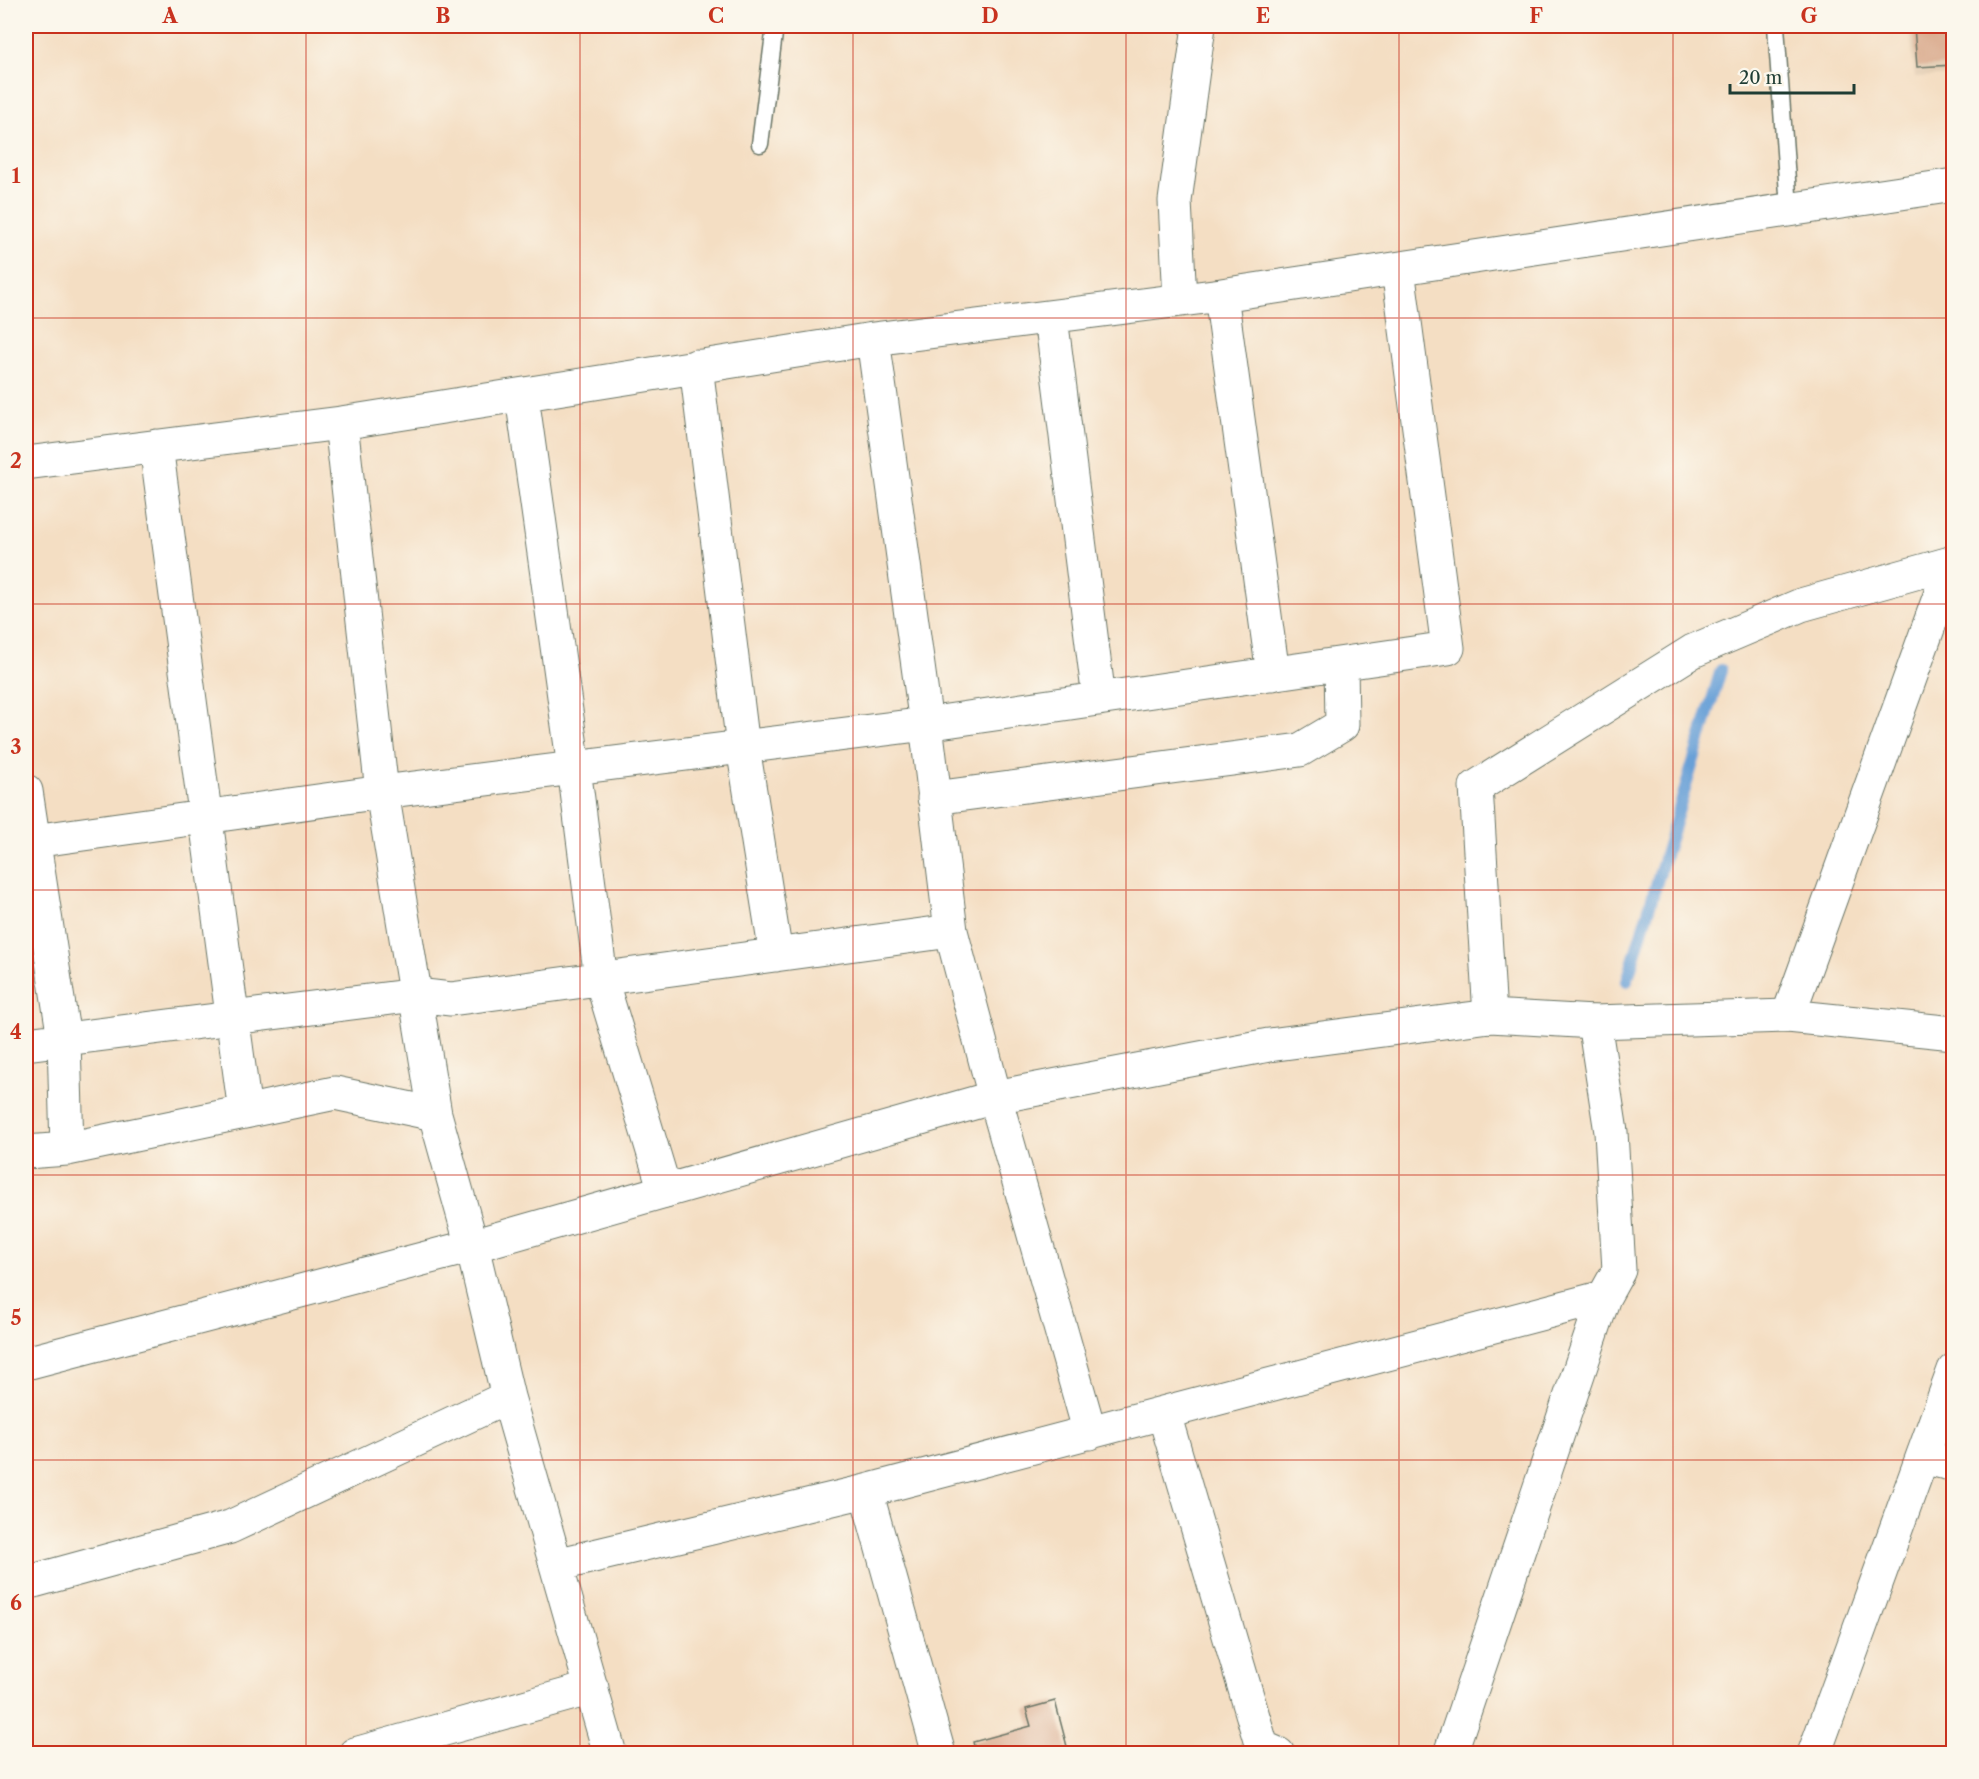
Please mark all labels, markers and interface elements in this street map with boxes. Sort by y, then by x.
text: A [161,4,178,28]
text: B [436,4,451,28]
text: C [708,4,724,28]
text: D [981,4,999,28]
text: E [1256,4,1270,28]
text: F [1529,4,1543,28]
text: G [1801,4,1818,28]
scale bar [1730,57,1854,95]
text: 20 m [1739,67,1783,89]
text: 1 [12,164,21,188]
text: 2 [10,449,22,473]
text: 3 [10,735,22,759]
text: 4 [10,1020,22,1044]
text: 5 [10,1306,22,1330]
text: 6 [10,1591,22,1615]

